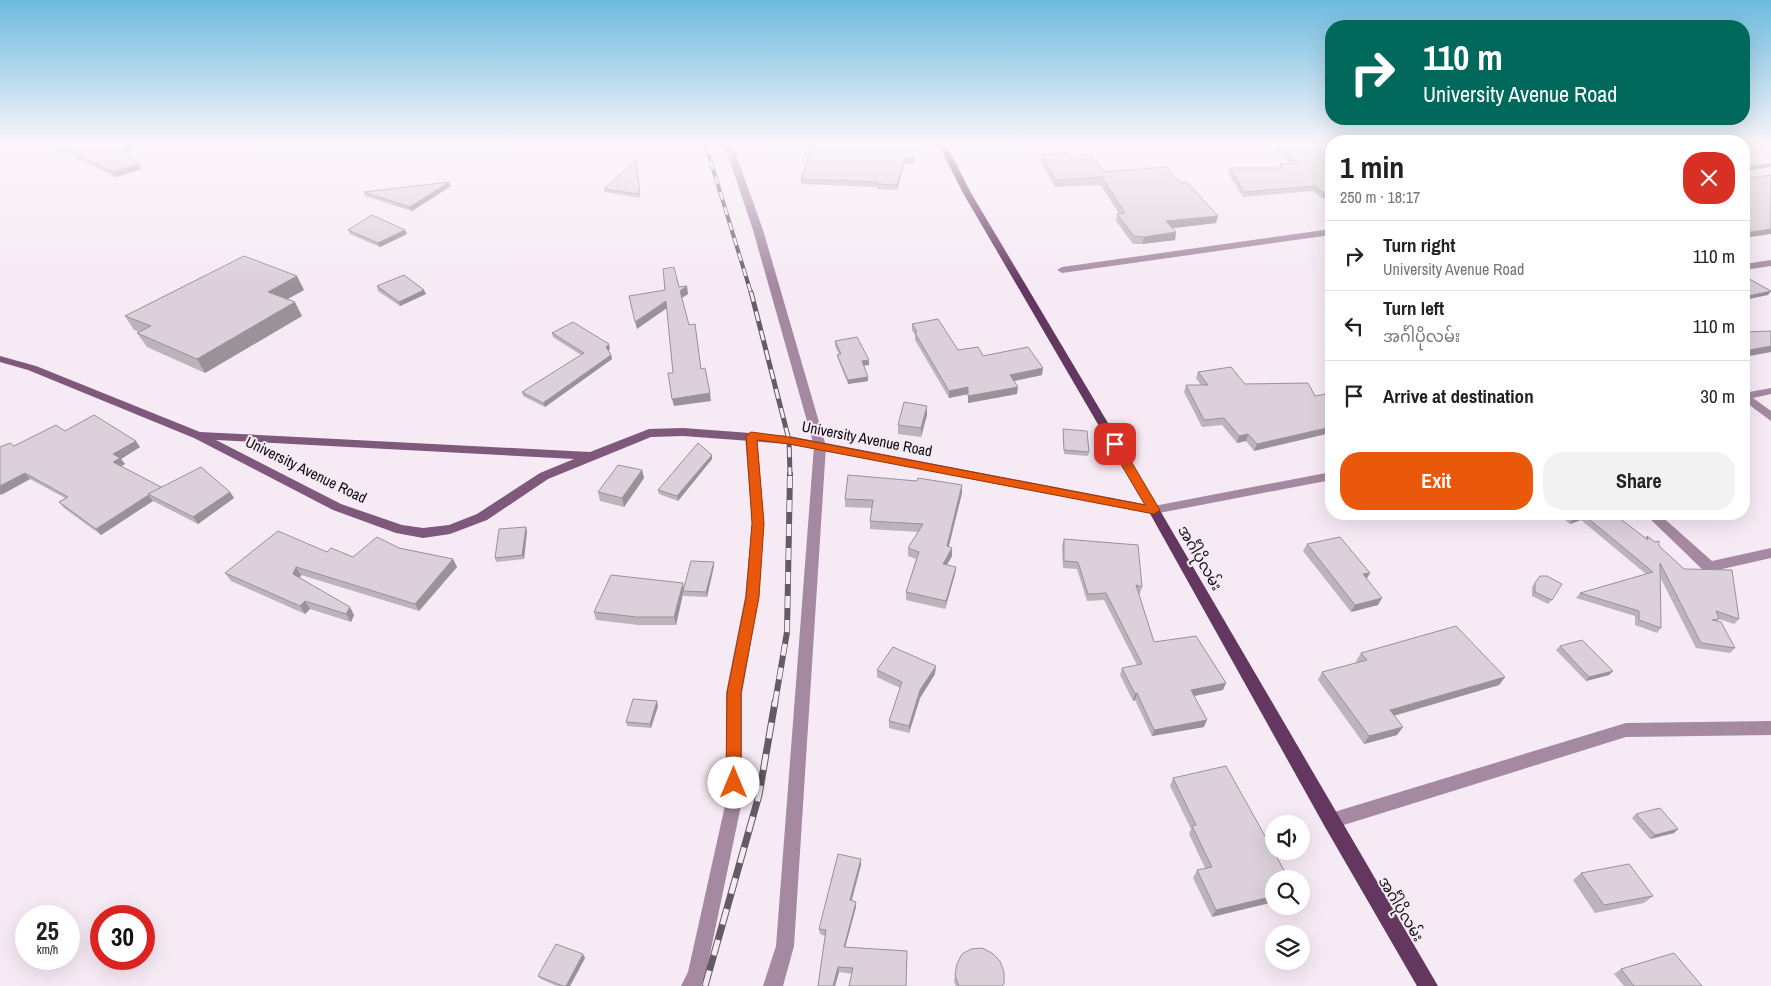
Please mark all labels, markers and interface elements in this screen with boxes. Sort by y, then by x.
text: 110 m [1423,34,1503,81]
icon: right [1340,40,1405,105]
text: University Avenue Road [1423,79,1617,109]
text: 1 min [1340,147,1404,187]
button: close [1683,152,1735,204]
text: 250 m · 18:17 [1340,186,1420,208]
text: Turn right [1383,232,1455,258]
icon: right [1340,242,1368,270]
text: 110 m [1693,243,1735,269]
text: University Avenue Road [1383,258,1524,280]
text: Turn left [1383,295,1444,321]
icon: left [1340,312,1368,340]
text: 110 m [1693,313,1735,339]
text: အင်္ဂါပိုလမ်း [1383,325,1460,347]
icon: arrive [1340,382,1368,410]
text: Arrive at destination [1383,383,1534,409]
text: 30 m [1700,383,1735,409]
street label: University Avenue Road [800,416,934,461]
pin [1094,423,1136,465]
icon: arrive [1101,430,1129,458]
street label: University Avenue Road [242,431,370,508]
button: Exit [1340,452,1533,510]
button: Share [1543,452,1735,510]
street label: အင်္ဂါပိုလမ်း [1172,521,1228,595]
position arrow [707,756,759,808]
map controls [1265,815,1310,970]
button: sound [1265,815,1310,860]
button: search [1265,870,1310,915]
street label: အင်္ဂါပိုလမ်း [1372,872,1429,946]
speed limit sign: 30 [90,905,155,970]
text: 25 [36,914,59,948]
button: layers [1265,925,1310,970]
text: km/h [37,942,58,958]

